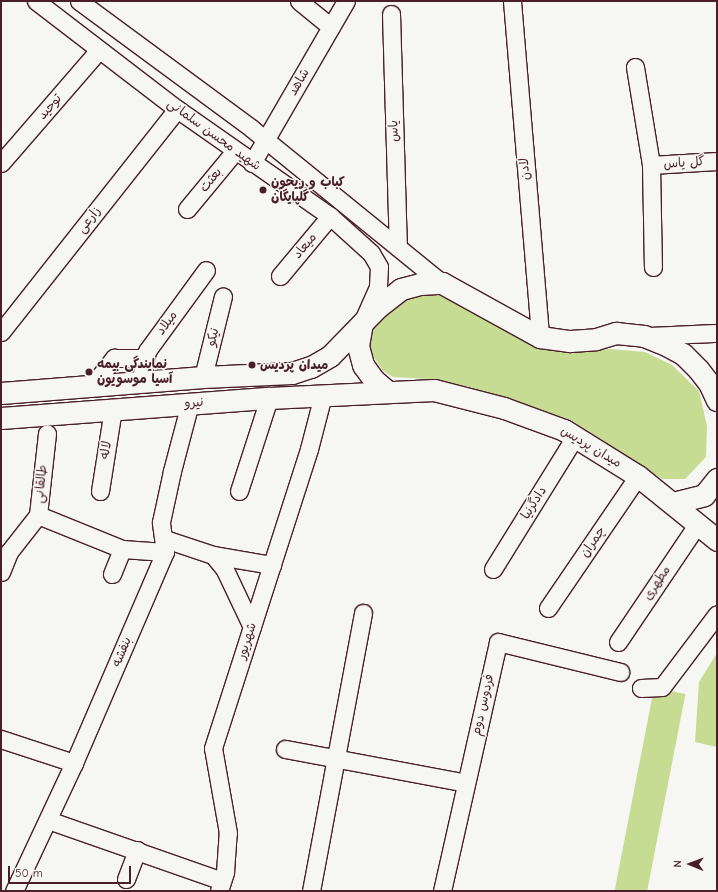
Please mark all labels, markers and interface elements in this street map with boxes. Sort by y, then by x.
street label: شاهد [285,66,313,98]
street label: توحید [35,91,65,123]
street label: شهید محسن سلمانی [164,96,264,174]
street label: یاس [386,120,402,142]
street label: گل یاس [663,154,705,172]
street label: لادن [516,157,534,181]
street label: بعثت [196,165,226,195]
place label: کباب و ریحون گلپایگان [271,175,345,206]
marker: کباب و ریحون گلپایگان [258,185,268,195]
street label: زارعی [74,204,104,236]
street label: میعاد [290,230,320,262]
street label: میلاد [153,308,181,338]
street label: نیکو [203,326,223,348]
place label: نمایندگی بیمه آسیا موسویون [97,357,172,388]
place label: میدان پردیس [260,357,328,373]
marker: میدان پردیس [247,360,257,370]
marker: نمایندگی بیمه آسیا موسویون [84,367,94,377]
street label: نیرو [184,395,204,411]
street label: میدان پردیس [558,423,624,471]
street label: لاله [97,440,115,460]
street label: طالقانی [31,464,51,504]
street label: دادگرنیا [518,484,550,522]
street label: چمران [577,524,609,560]
street label: مطهری [640,563,674,603]
street label: شهریور [234,621,260,661]
street label: بنفشه [109,635,135,669]
street label: فردوس دوم [468,673,498,737]
north arrow [670,844,710,884]
scale bar [10,858,133,884]
text: N [671,860,684,867]
text: 50 m [15,866,43,880]

